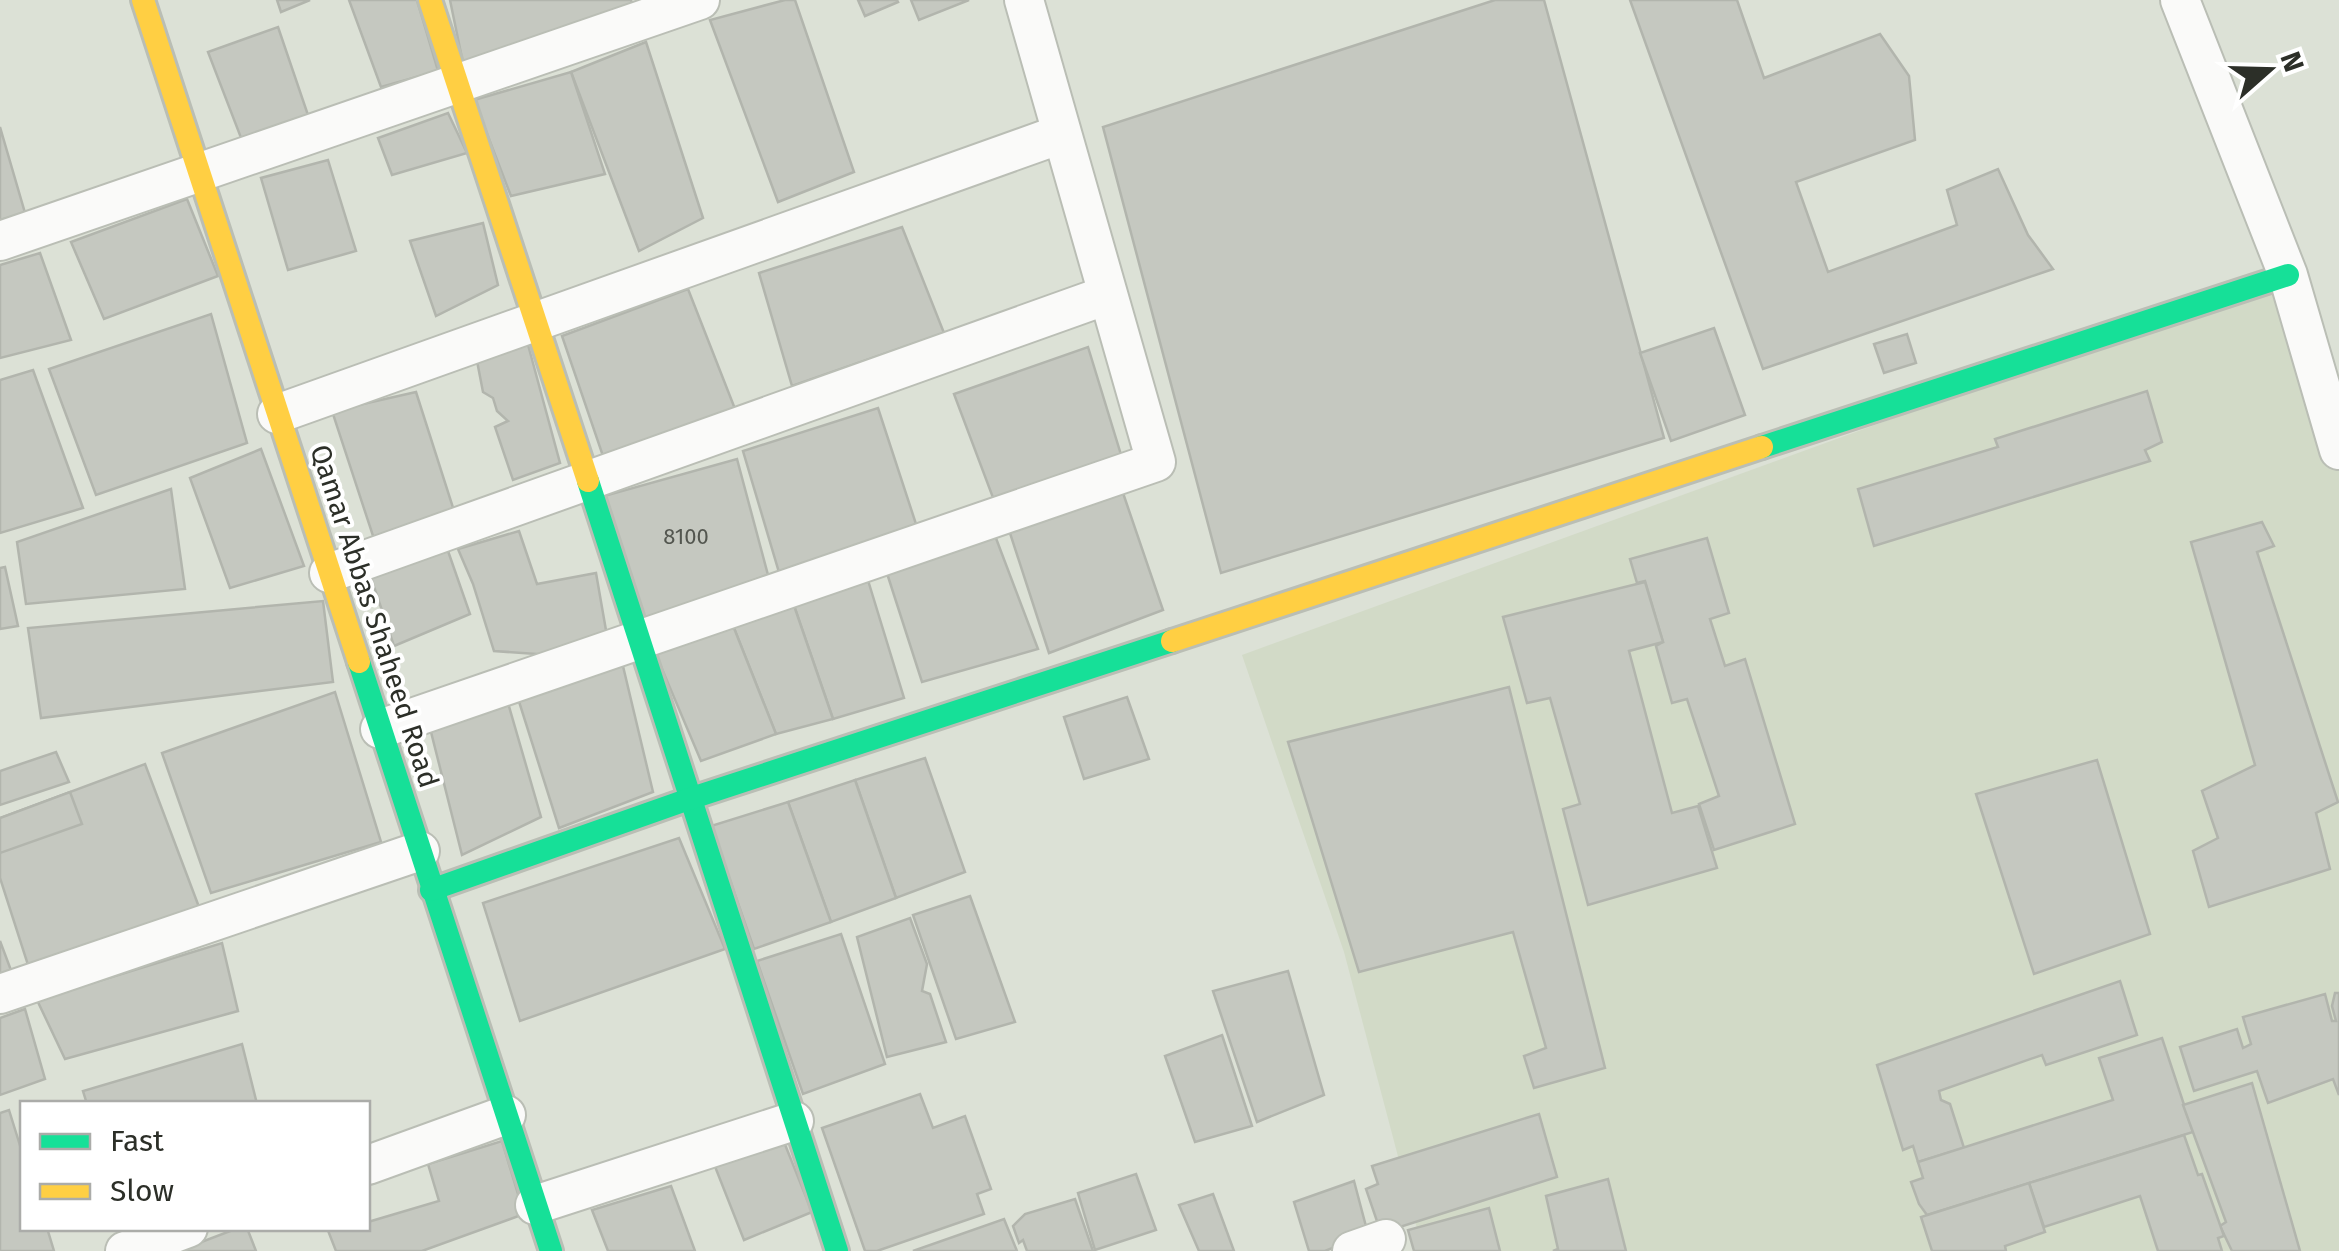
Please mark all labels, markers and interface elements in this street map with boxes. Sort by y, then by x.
north arrow [2219,20,2319,120]
text: N [2273,47,2311,76]
street label: Qamar Abbas Shaheed Road [303,440,446,792]
house number: 8100 [663,523,709,550]
legend [20,1101,370,1231]
text: Fast [110,1123,164,1159]
text: Slow [110,1173,174,1209]

